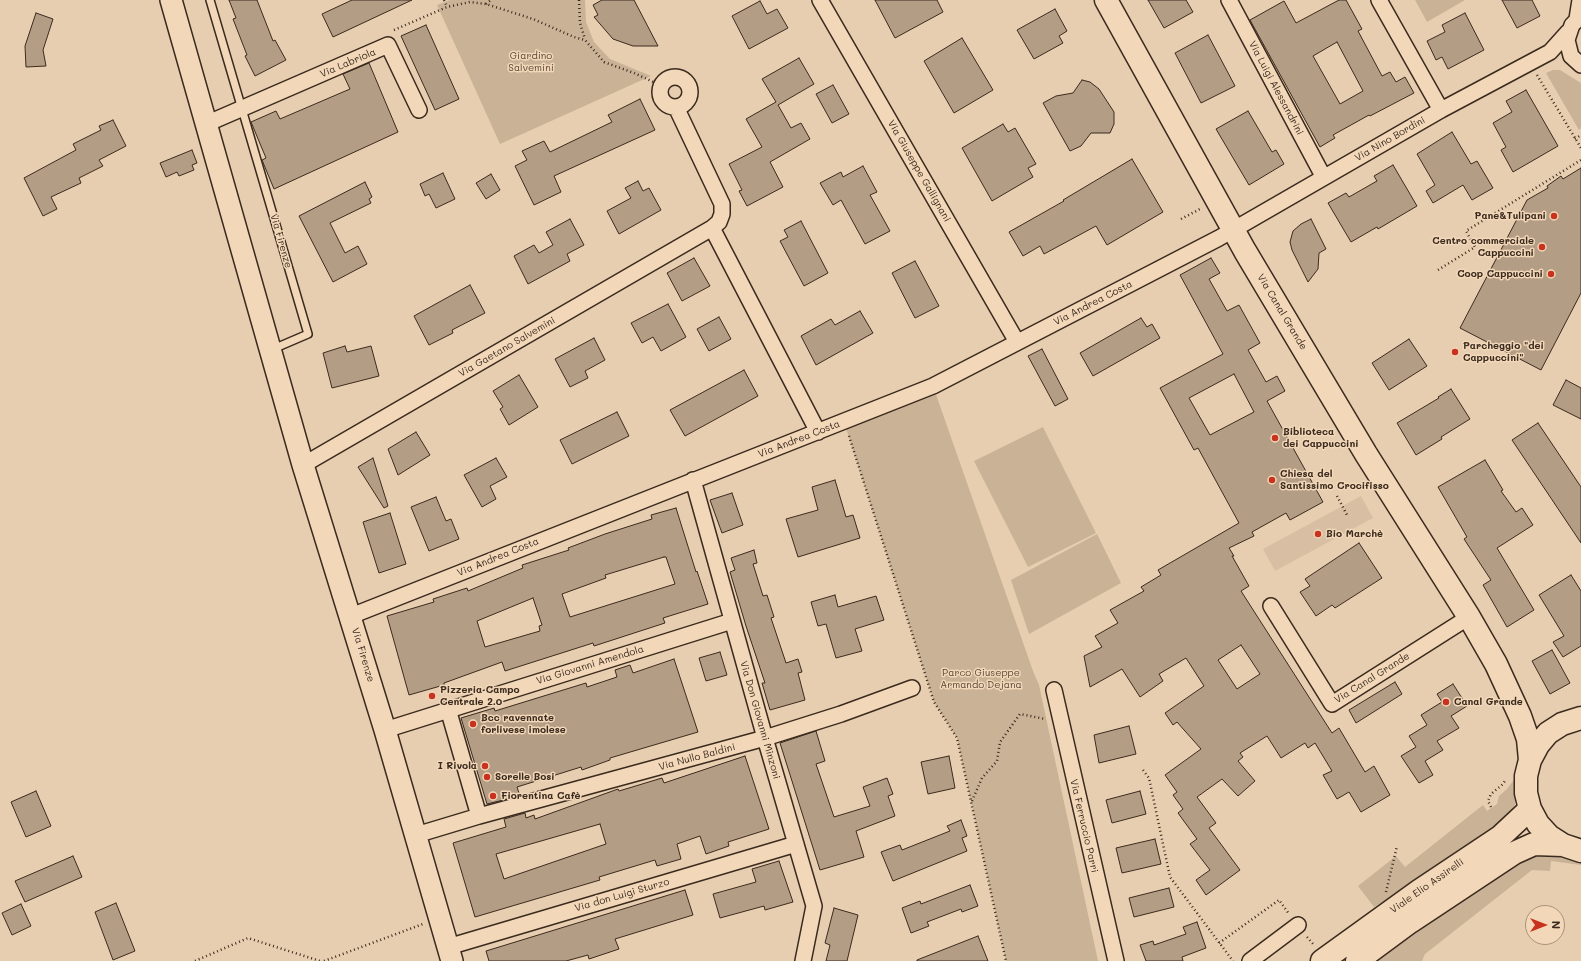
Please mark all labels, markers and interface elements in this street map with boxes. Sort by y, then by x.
street label: Via Luigi Alessandrini [1246,39,1306,137]
street label: Via Labriola [318,46,378,80]
park label: Giardino Salvemini [508,50,554,74]
street label: Via Nino Bordini [1353,114,1427,164]
street label: Via Giuseppe Gallignani [885,118,953,224]
place label: Pane&Tulipani [1475,210,1546,222]
marker: Pane&Tulipani [1549,211,1559,221]
street label: Via Firenze [268,212,294,270]
place label: Centro commerciale Cappuccini [1432,235,1534,258]
marker: Centro commerciale Cappuccini [1537,242,1547,252]
place label: Coop Cappuccini [1457,268,1543,280]
marker: Coop Cappuccini [1546,269,1556,279]
street label: Via Canal Grande [1255,272,1309,352]
street label: Via Andrea Costa [1052,278,1134,328]
street label: Via Gaetano Salvemini [457,314,557,380]
place label: Parcheggio "dei Cappuccini" [1463,340,1544,364]
marker: Parcheggio "dei Cappuccini" [1450,347,1460,357]
street label: Via Andrea Costa [756,418,842,460]
place label: Biblioteca dei Cappuccini [1283,426,1359,450]
marker: Biblioteca dei Cappuccini [1270,433,1280,443]
place label: Chiesa del Santissimo Crocifisso [1280,468,1389,492]
marker: Chiesa del Santissimo Crocifisso [1267,475,1277,485]
place label: Bio Marchè [1326,528,1383,540]
marker: Bio Marchè [1313,529,1323,539]
street label: Via Andrea Costa [455,535,541,579]
street label: Via Firenze [349,626,377,684]
street label: Via Giovanni Amendola [535,643,645,687]
street label: Via Canal Grande [1332,650,1412,706]
street label: Via Don Giovanni Minzoni [737,660,783,780]
park label: Parco Giuseppe Armando Dejana [940,667,1022,690]
place label: Pizzeria Campo Centrale 2.0 [440,684,520,708]
marker: Pizzeria Campo Centrale 2.0 [427,691,437,701]
place label: Canal Grande [1454,696,1523,708]
marker: Canal Grande [1441,697,1451,707]
place label: Bcc ravennate forlivese imolese [481,712,566,736]
marker: Bcc ravennate forlivese imolese [468,719,478,729]
street label: Via Nullo Baldini [657,741,737,773]
place label: I Rivola [438,760,477,772]
marker: I Rivola [480,761,490,771]
place label: Sorelle Bosi [495,771,555,783]
marker: Sorelle Bosi [482,772,492,782]
street label: Via Ferruccio Parri [1067,778,1101,874]
place label: Fiorentina Cafè [501,790,580,802]
marker: Fiorentina Cafè [488,791,498,801]
street label: Viale Elio Assirelli [1388,856,1466,916]
street label: Via don Luigi Sturzo [573,876,671,914]
north arrow [1525,905,1565,945]
text: N [1549,921,1564,929]

